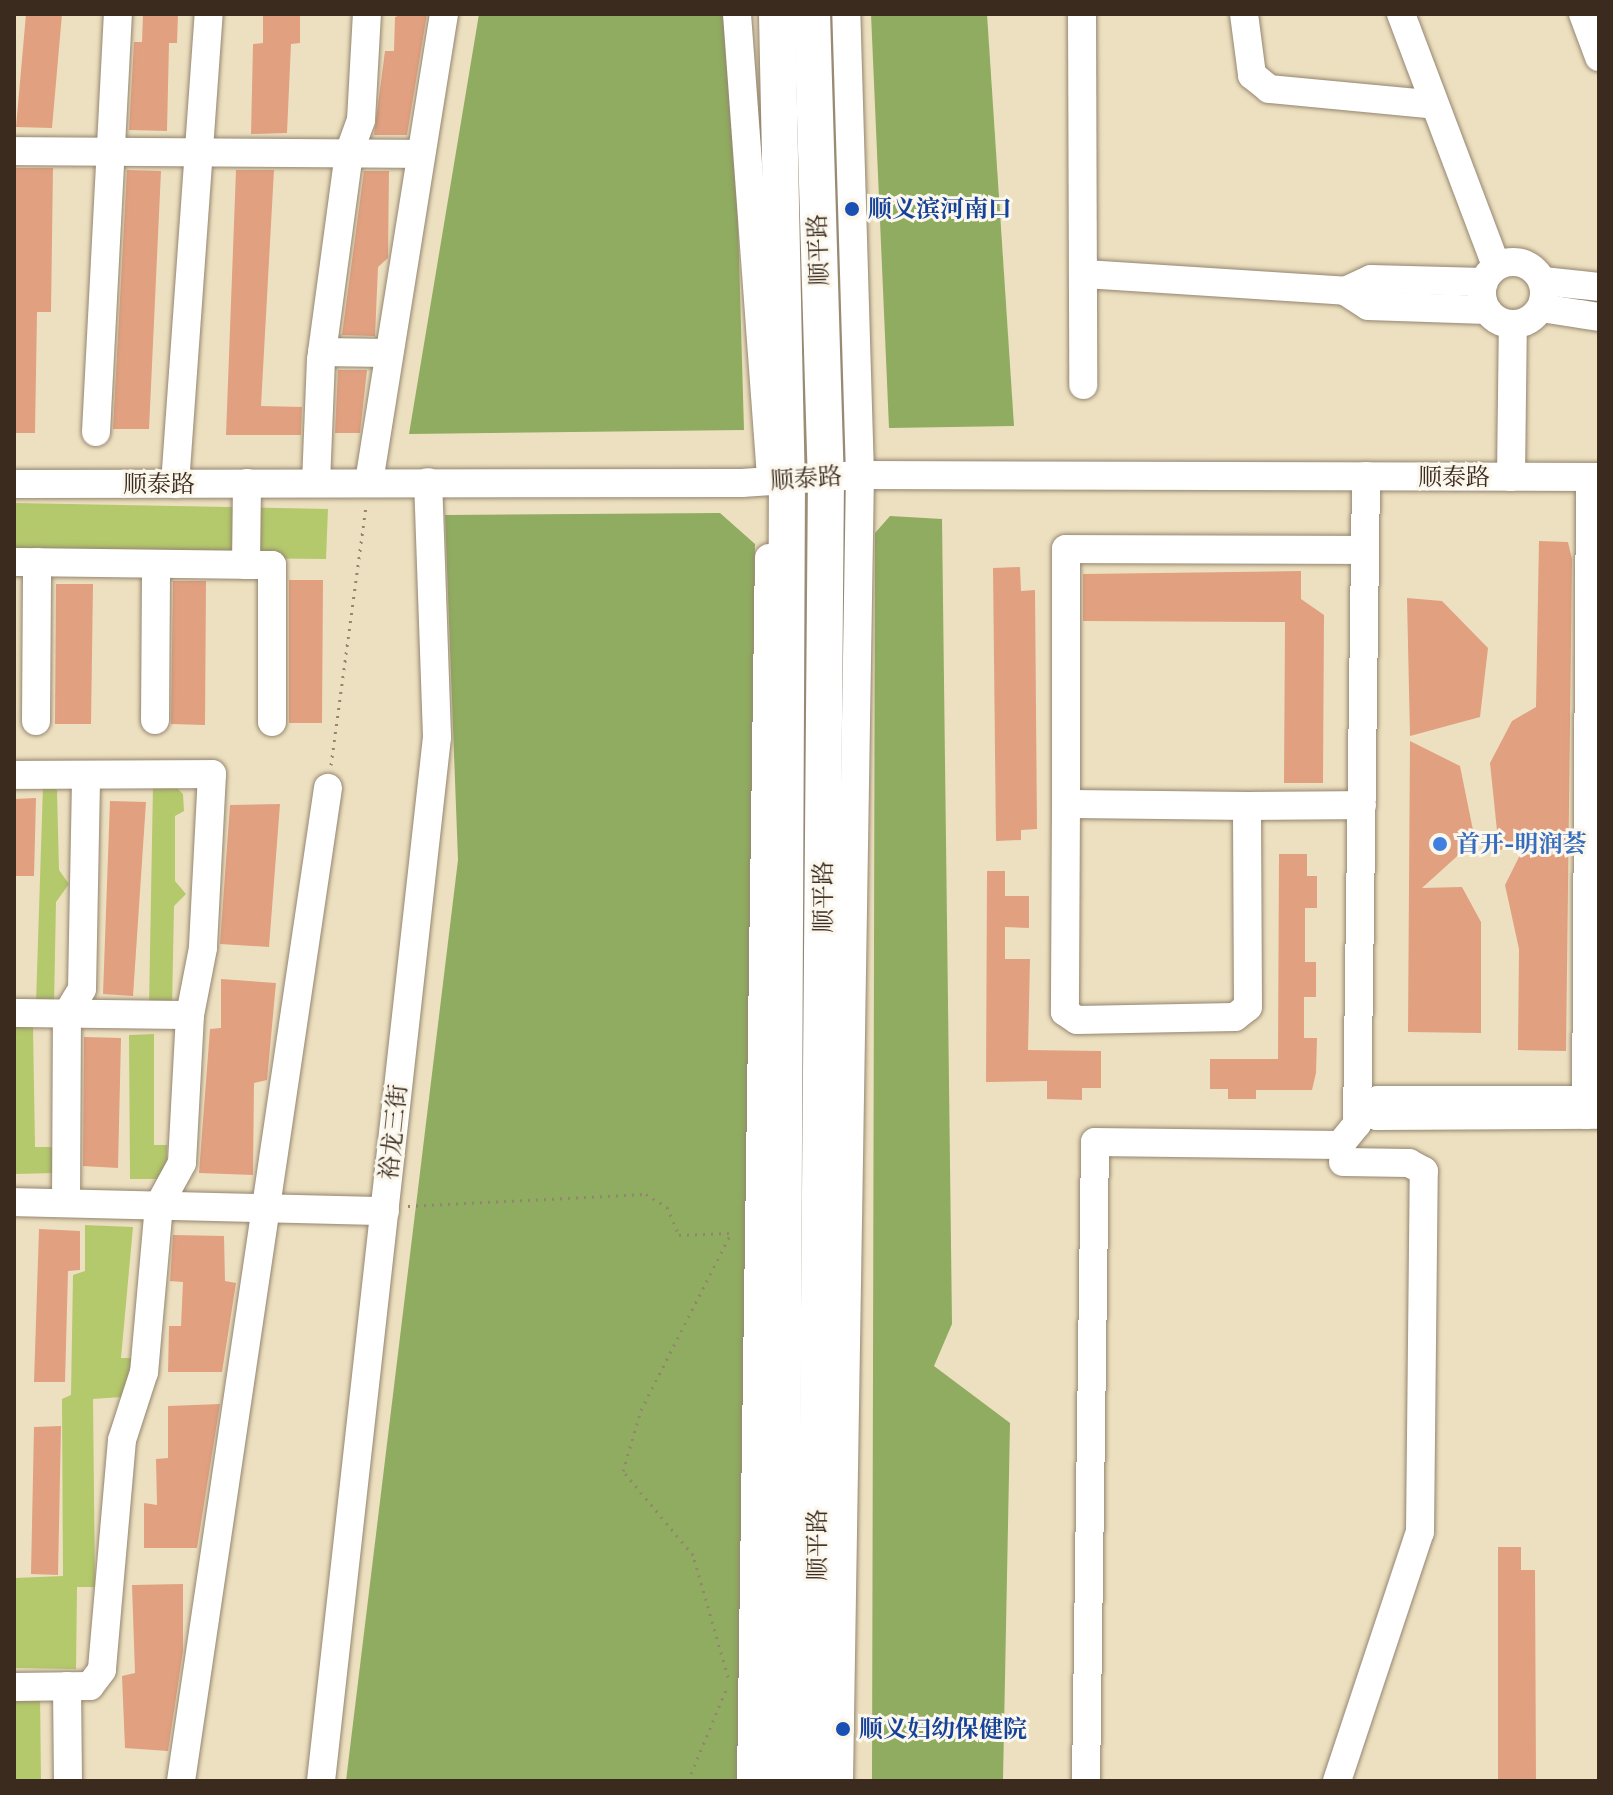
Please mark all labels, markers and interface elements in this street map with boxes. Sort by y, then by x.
place label: 顺义滨河南口 [868,195,1012,223]
marker: 顺义滨河南口 [843,200,861,218]
street label: 顺平路 [802,214,834,286]
street label: 顺泰路 [769,461,843,495]
street label: 顺泰路 [1418,463,1490,491]
street label: 顺泰路 [123,470,195,498]
place label: 首开-明润荟 [1456,830,1587,858]
marker: 首开-明润荟 [1431,835,1449,853]
street label: 顺平路 [809,861,837,933]
street label: 裕龙三街 [374,1083,412,1181]
street label: 顺平路 [803,1509,831,1581]
place label: 顺义妇幼保健院 [859,1715,1027,1743]
marker: 顺义妇幼保健院 [834,1720,852,1738]

